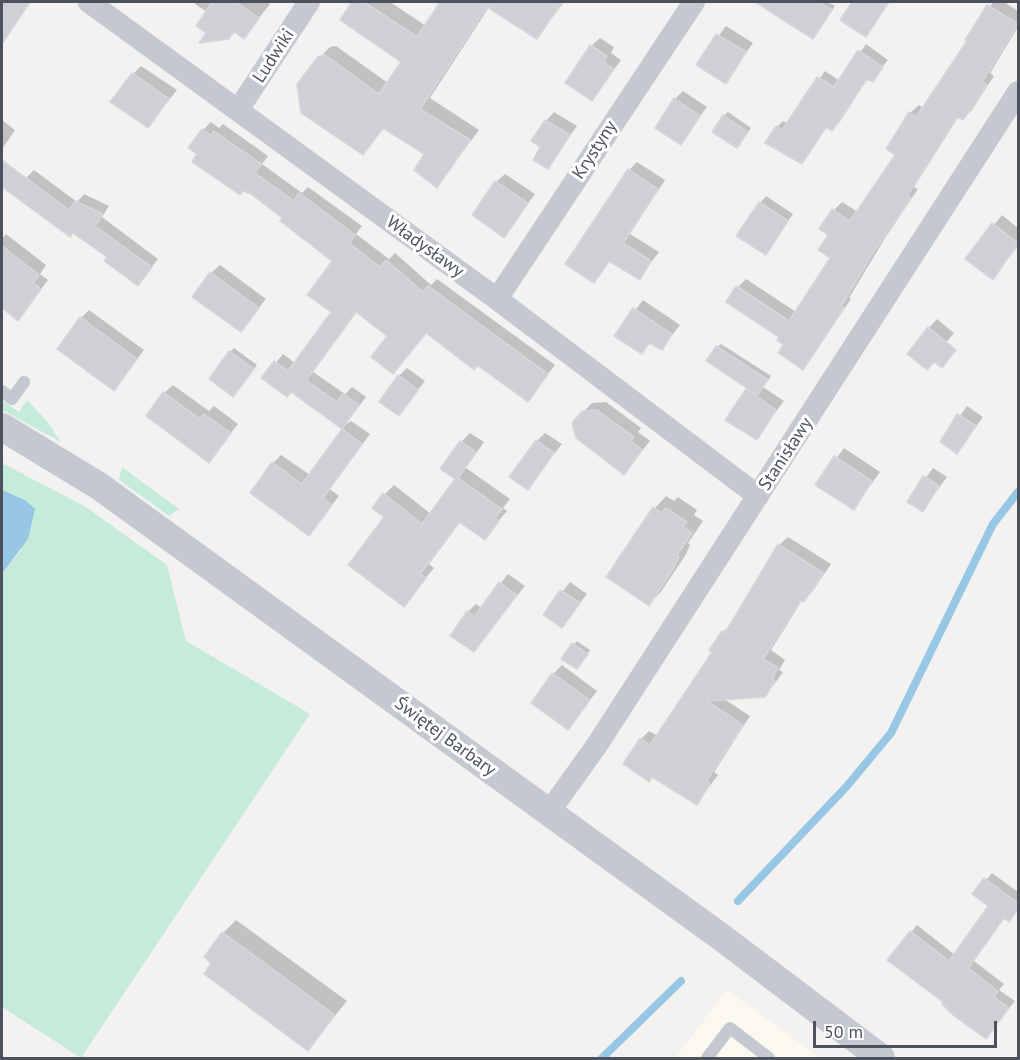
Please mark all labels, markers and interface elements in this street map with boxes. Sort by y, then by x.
street label: Ludwiki [249,25,299,87]
street label: Krystyny [568,117,622,183]
street label: Władysławy [382,212,468,282]
street label: Stanisławy [754,413,818,495]
street label: Świętej Barbary [390,693,500,781]
scale bar [816,1009,1000,1047]
text: 50 m [824,1020,863,1043]

